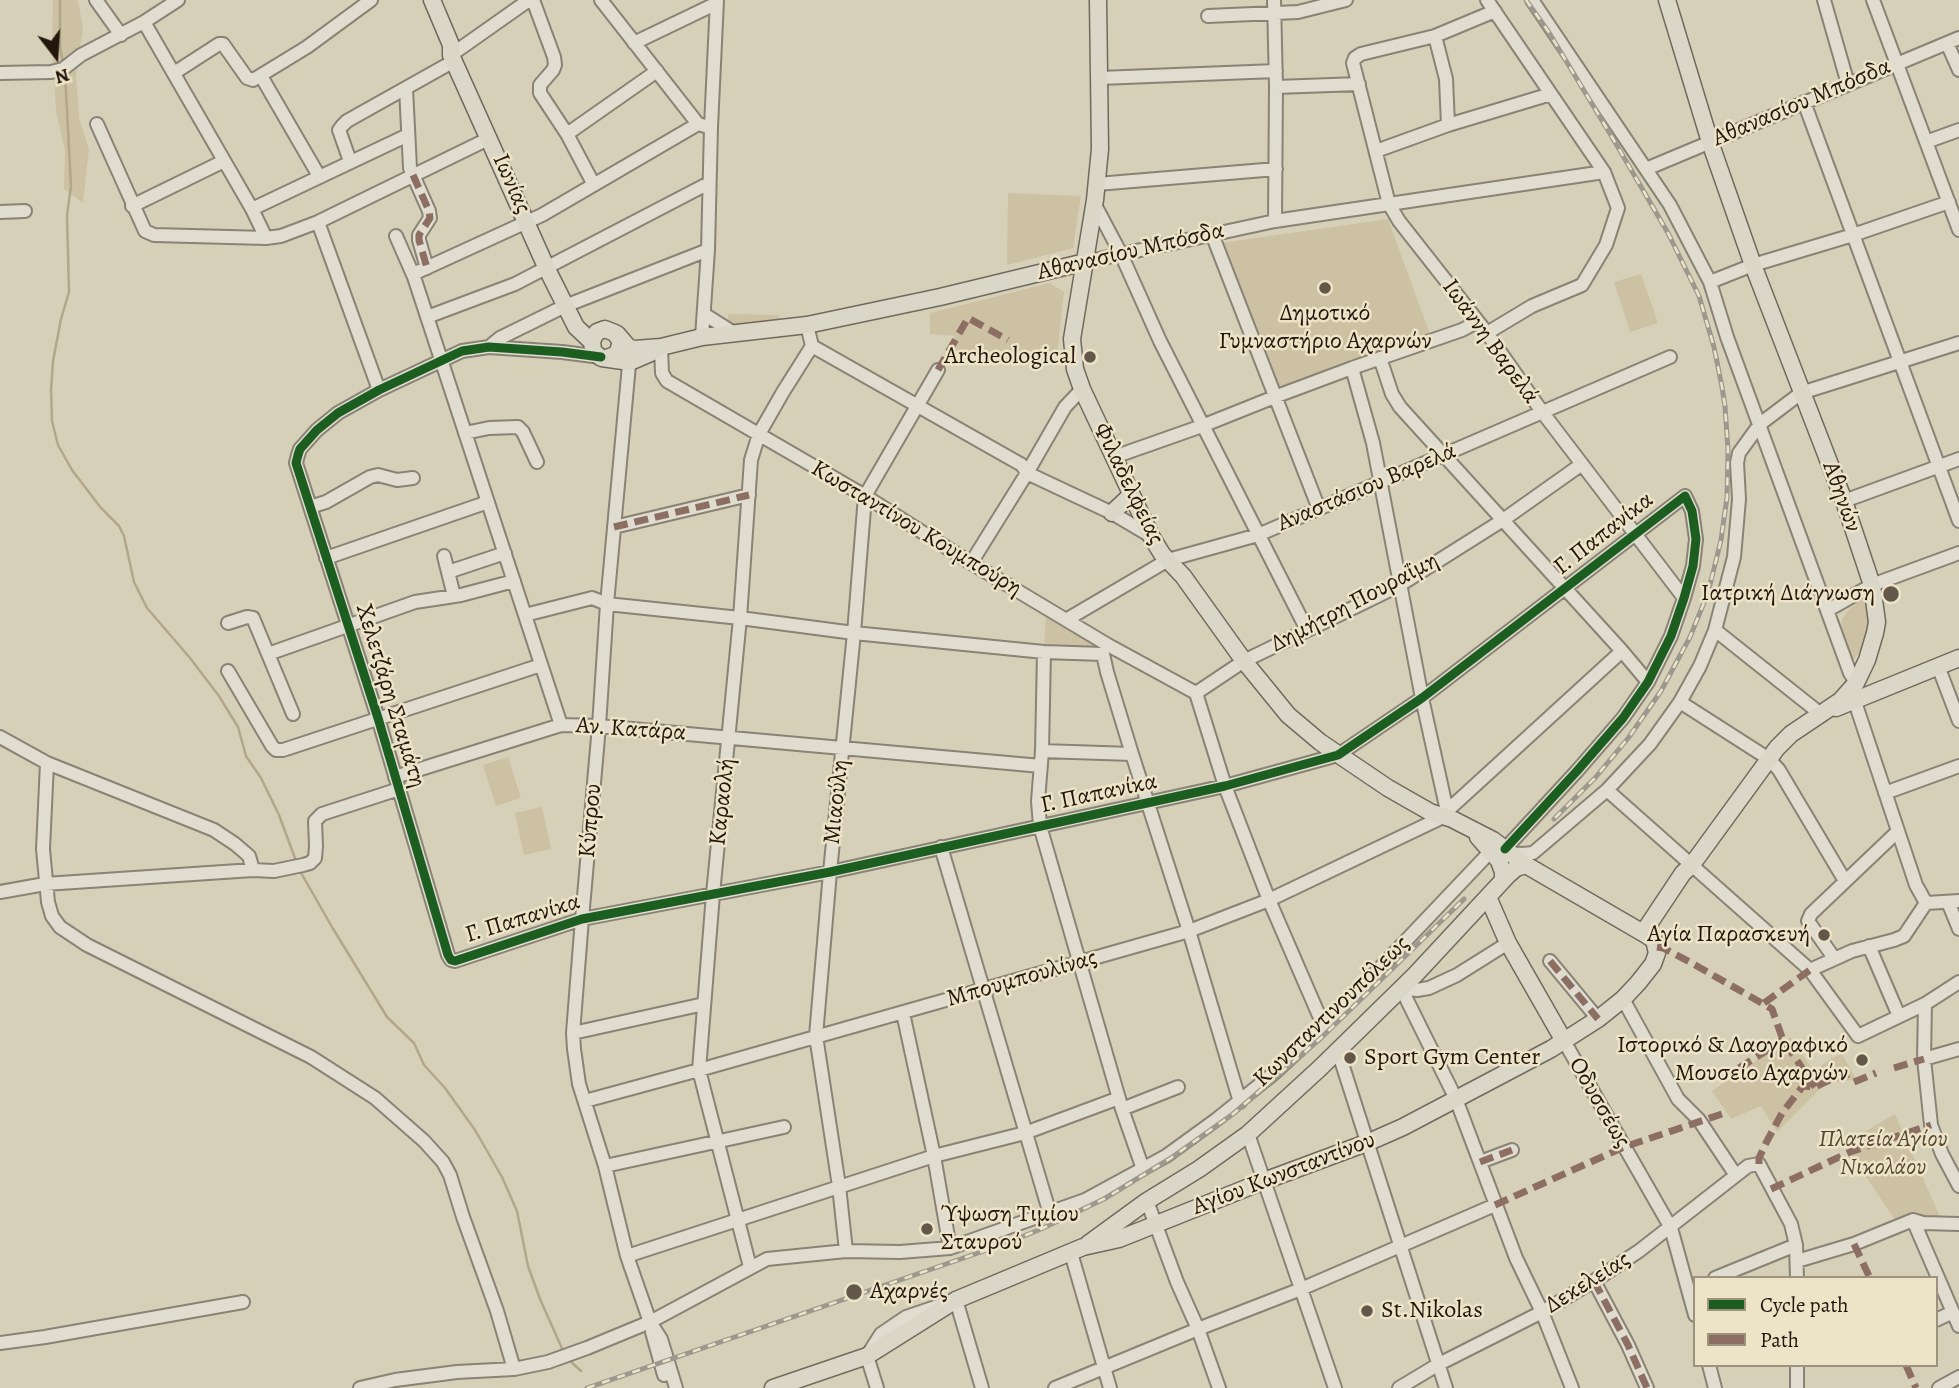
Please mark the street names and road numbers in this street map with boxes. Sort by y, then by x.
street label: Αθανασίου Μπόσδα [1708,52,1896,154]
street label: Ιωνίας [485,150,537,218]
street label: Αθανασίου Μπόσδα [1035,216,1227,288]
street label: Ιωάννη Βαρελά [1435,274,1545,410]
street label: Φιλαδελφείας [1086,418,1170,550]
street label: Αναστάσιου Βαρελά [1273,437,1461,539]
street label: Κωσταντίνου Κουμπούρη [805,455,1027,603]
street label: Αθηνών [1815,458,1867,536]
street label: Γ. Παπανίκα [1548,486,1660,582]
street label: Δημήτρη Πουραΐμη [1266,547,1444,659]
street label: Χελετζάρη Σταμάτη [348,601,432,791]
street label: Αν. Κατάρα [575,712,687,748]
street label: Καραολή [704,757,742,847]
street label: Μιαούλη [818,758,856,846]
street label: Γ. Παπανίκα [1038,768,1160,820]
street label: Κύπρου [573,783,609,859]
street label: Γ. Παπανίκα [462,888,584,950]
street label: Κωνσταντινουπόλεως [1248,930,1416,1094]
street label: Μπουμπουλίνας [944,944,1100,1014]
street label: Οδυσσέως [1562,1053,1636,1153]
street label: Αγίου Κωνσταντίνου [1188,1126,1380,1222]
street label: Δεκελείας [1540,1246,1636,1320]

